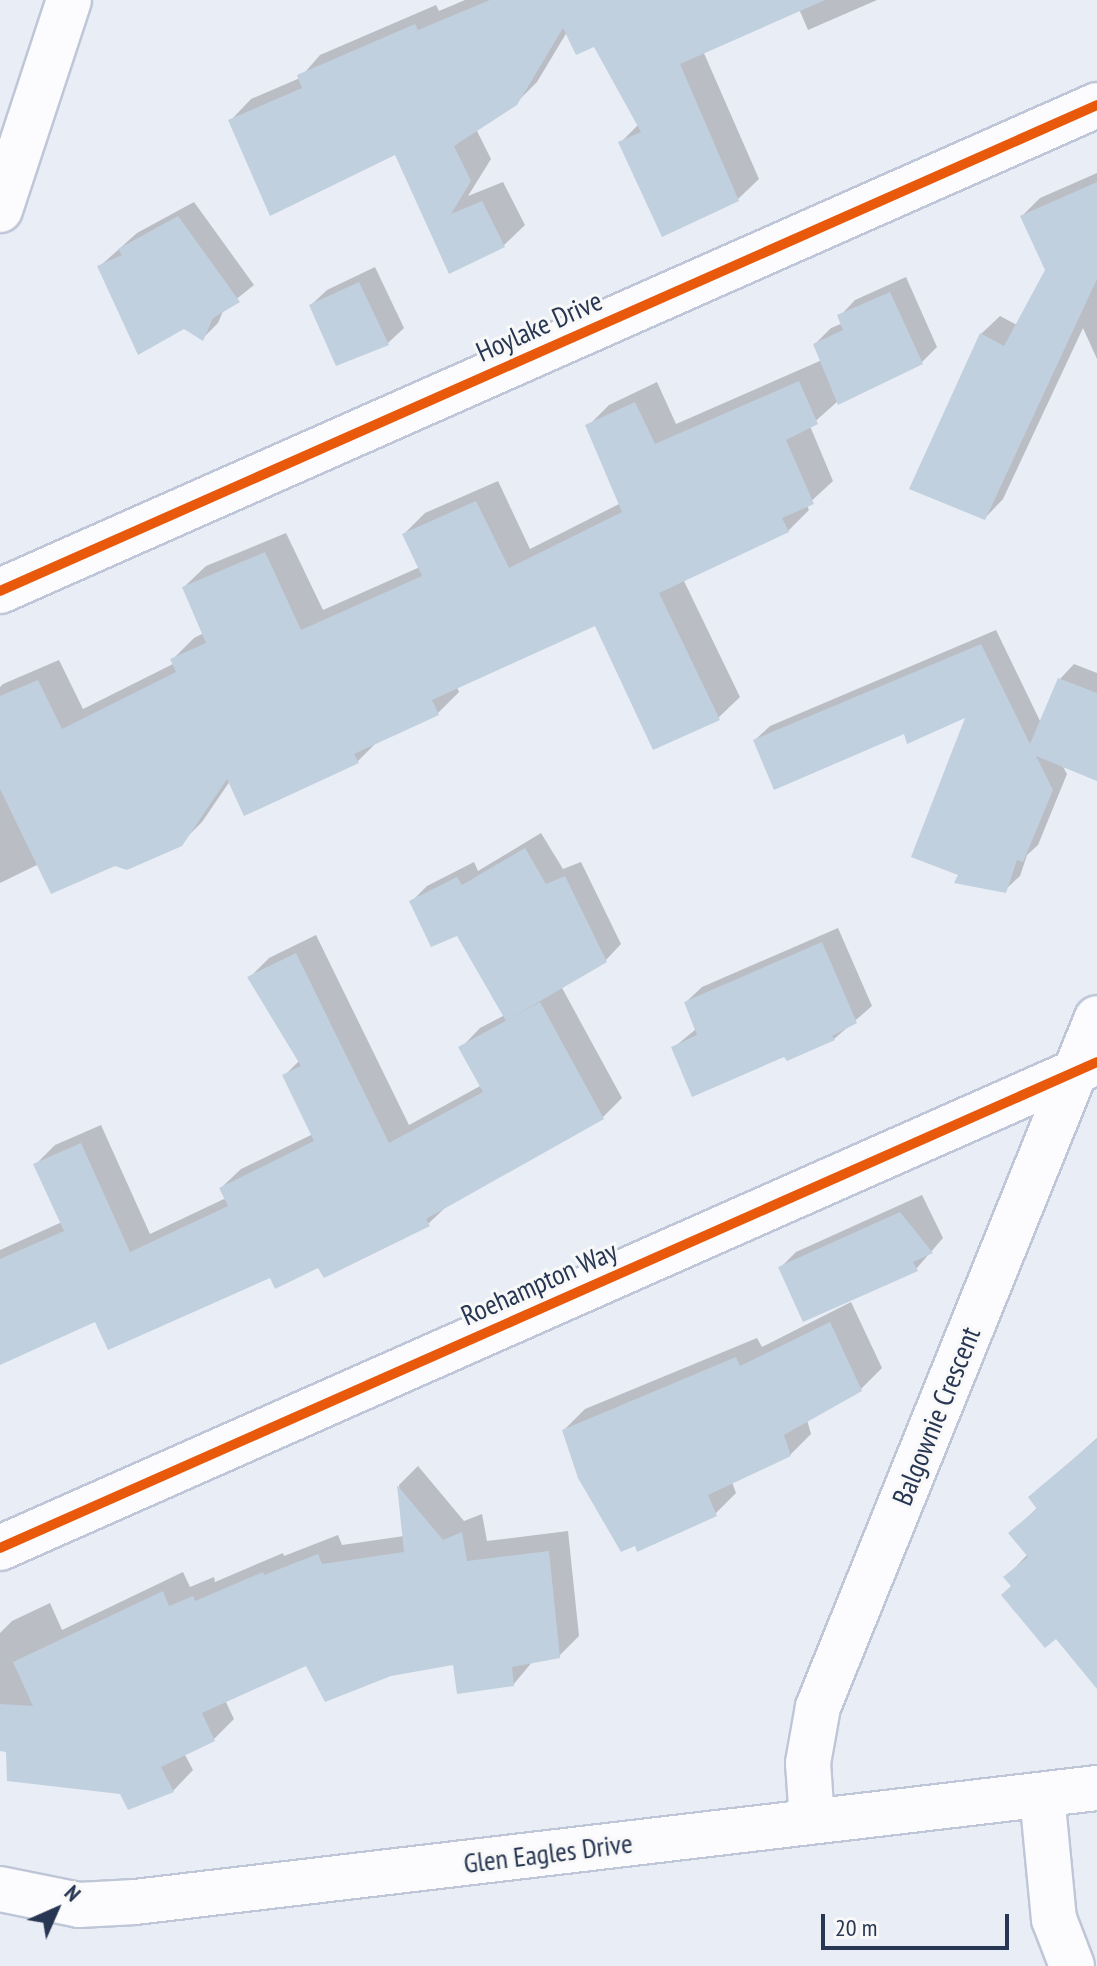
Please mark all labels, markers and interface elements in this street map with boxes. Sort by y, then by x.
street label: Hoylake Drive [471,283,607,369]
street label: Roehampton Way [456,1234,622,1332]
street label: Balgownie Crescent [885,1322,987,1510]
street label: Glen Eagles Drive [462,1826,634,1880]
north arrow [16,1870,96,1950]
text: N [59,1879,87,1907]
scale bar [825,1898,1013,1948]
text: 20 m [835,1912,877,1943]

